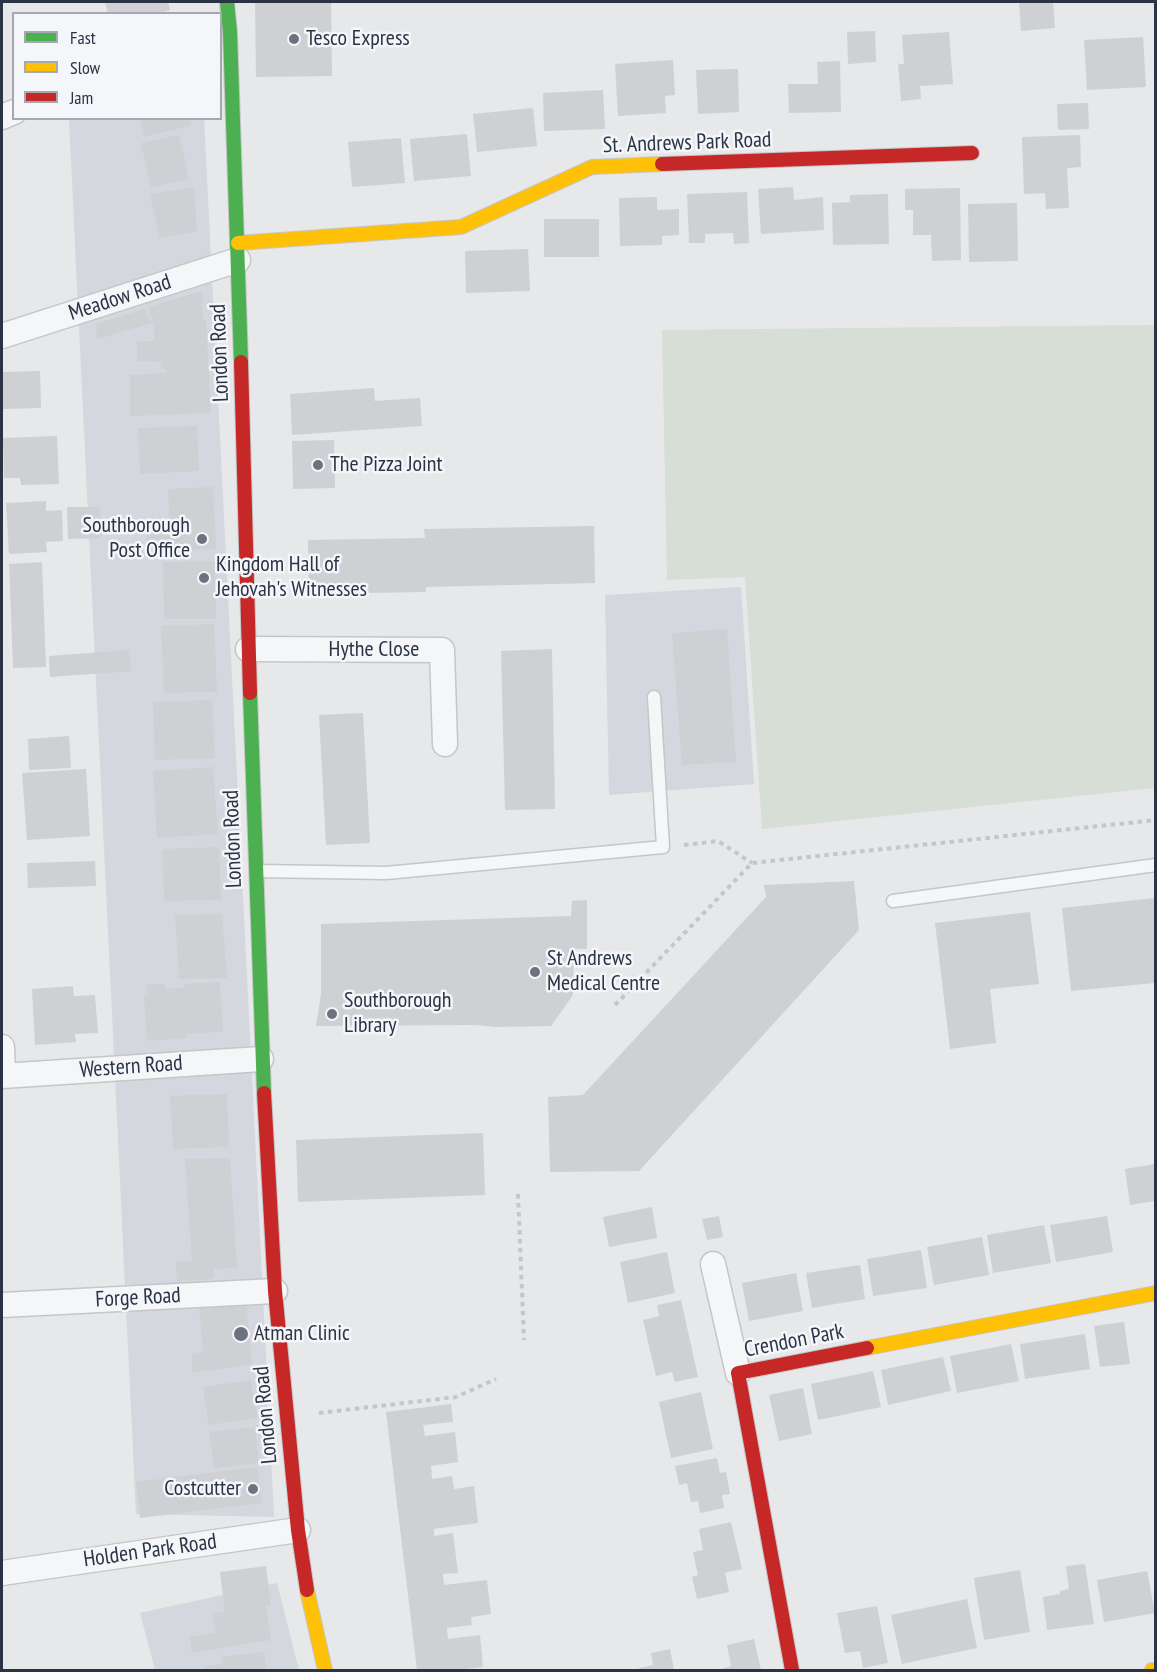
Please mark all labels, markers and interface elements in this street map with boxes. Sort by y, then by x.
legend [12,12,222,120]
text: Fast [70,26,96,49]
place label: Tesco Express [306,26,410,52]
marker: Tesco Express [287,32,301,46]
text: Slow [70,56,100,79]
text: Jam [70,86,93,109]
street label: St. Andrews Park Road [602,127,772,159]
street label: Meadow Road [66,269,174,327]
street label: London Road [205,303,235,403]
place label: The Pizza Joint [330,452,443,478]
marker: The Pizza Joint [311,458,325,472]
place label: Southborough Post Office [82,513,190,564]
marker: Southborough Post Office [195,532,209,546]
place label: Kingdom Hall of Jehovah's Witnesses [216,552,367,604]
marker: Kingdom Hall of Jehovah's Witnesses [197,571,211,585]
street label: Hythe Close [329,637,419,663]
street label: London Road [218,789,248,889]
place label: St Andrews Medical Centre [547,946,660,998]
marker: St Andrews Medical Centre [528,965,542,979]
place label: Southborough Library [344,988,452,1040]
marker: Southborough Library [325,1007,339,1021]
street label: Western Road [79,1050,183,1084]
street label: Forge Road [95,1283,181,1313]
street label: Crendon Park [742,1318,846,1364]
place label: Atman Clinic [254,1321,350,1347]
marker: Atman Clinic [232,1325,250,1343]
street label: London Road [249,1365,283,1465]
place label: Costcutter [164,1476,241,1502]
marker: Costcutter [246,1482,260,1496]
street label: Holden Park Road [82,1529,218,1573]

